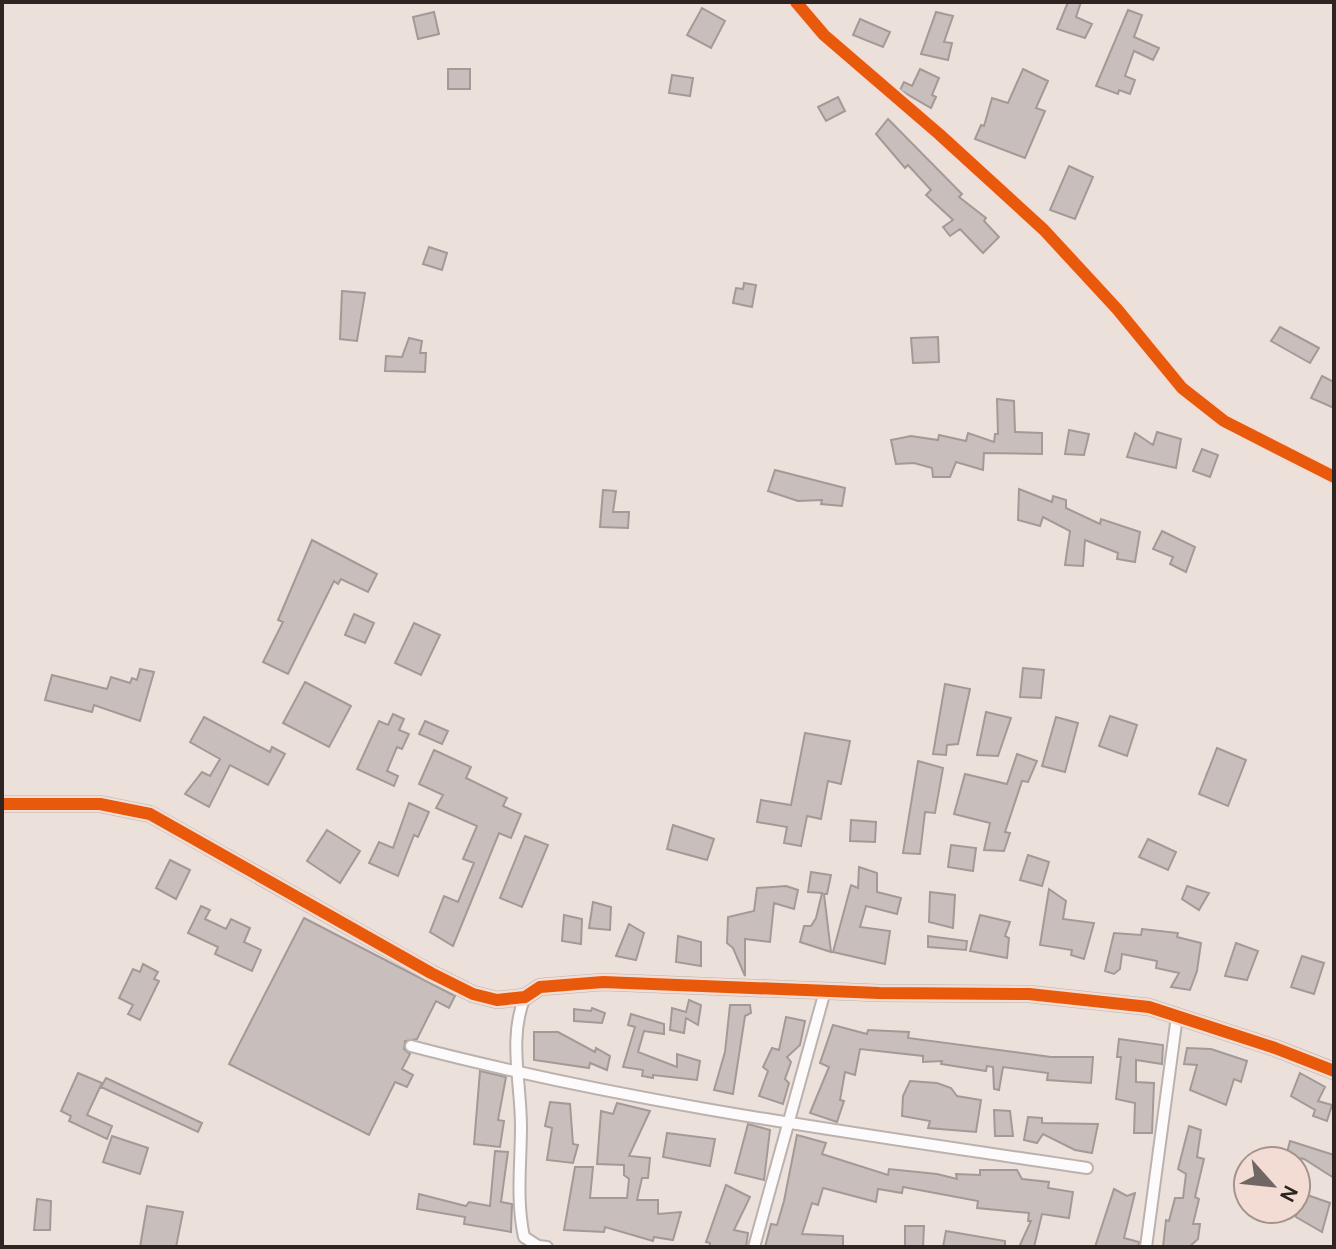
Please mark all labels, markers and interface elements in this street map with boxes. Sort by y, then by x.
north arrow [1232,1145,1312,1225]
text: N [1274,1181,1304,1207]

